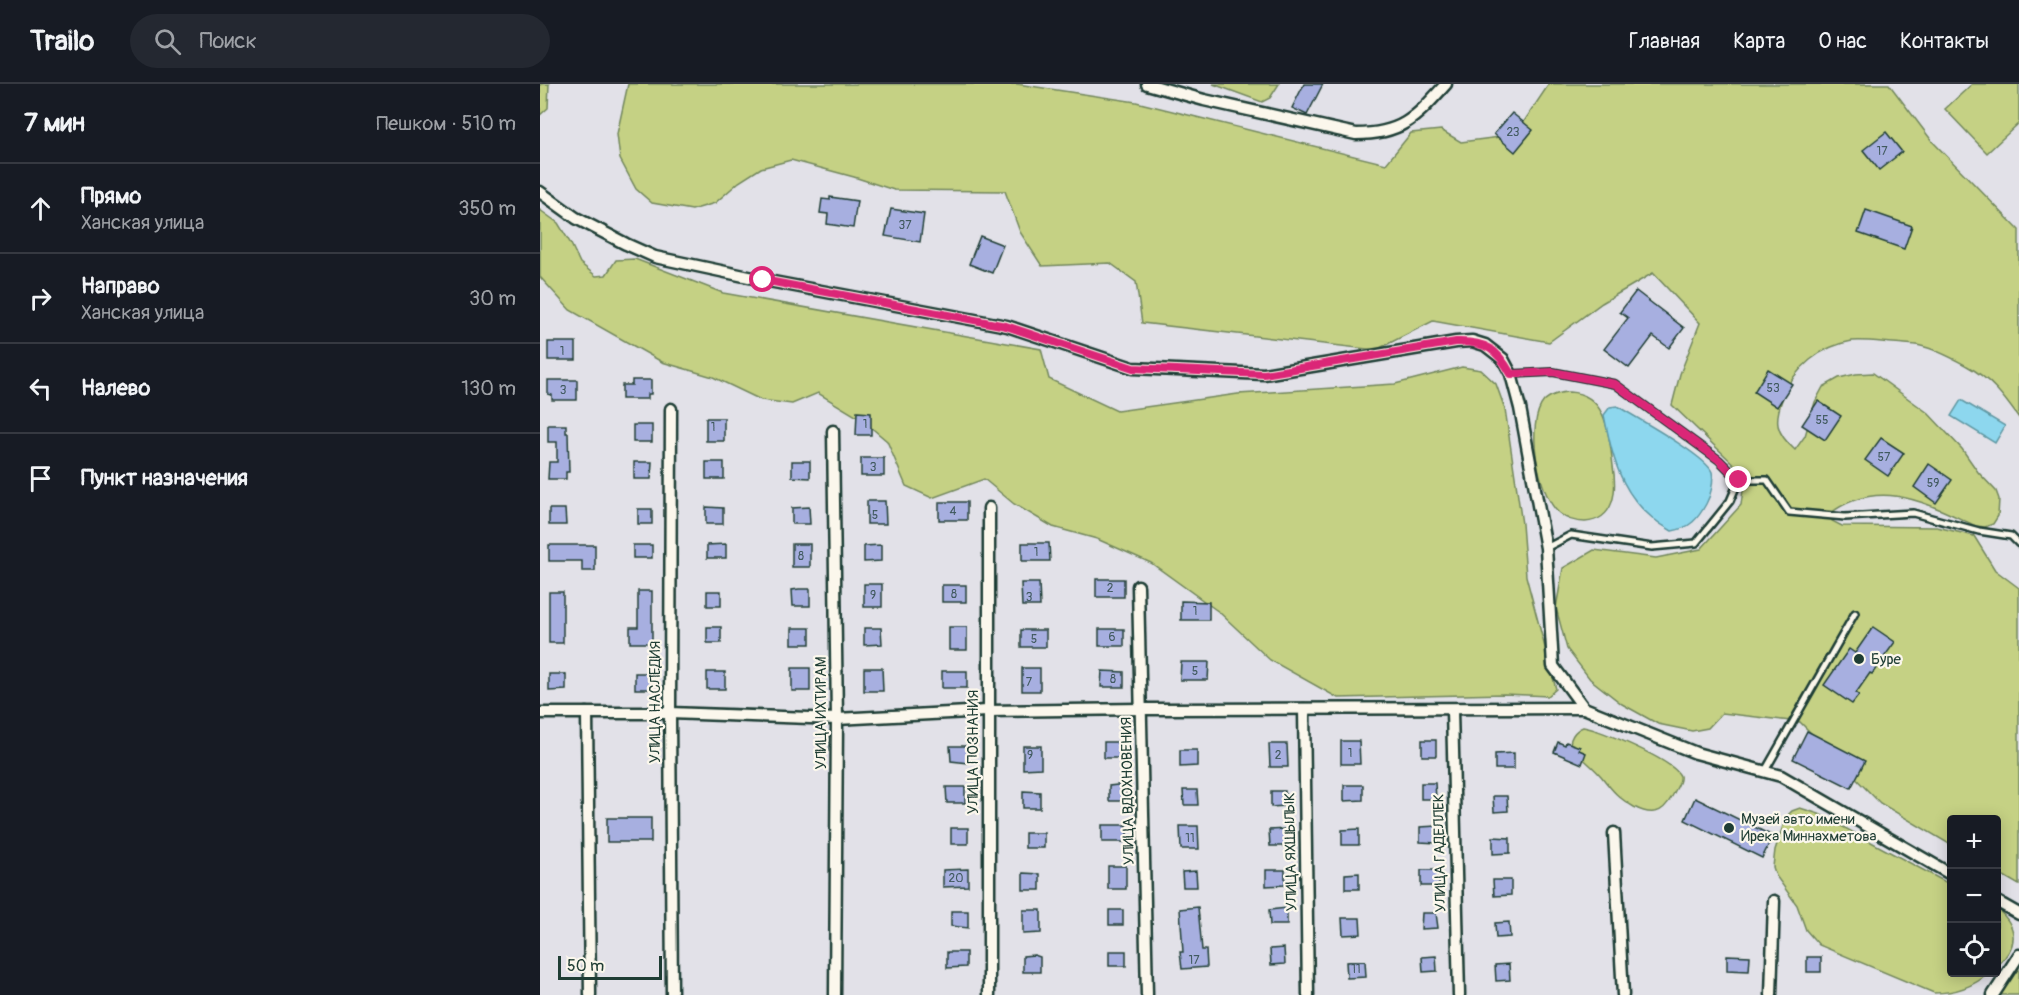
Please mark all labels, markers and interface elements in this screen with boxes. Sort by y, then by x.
search box [130,14,550,68]
text: Trailo [30,24,94,59]
icon: search [151,25,184,58]
text: Поиск [199,27,257,55]
text: Главная [1629,28,1700,55]
text: Карта [1733,28,1785,55]
text: О нас [1818,28,1867,55]
text: Контакты [1900,28,1989,55]
text: 7 мин [24,107,85,139]
text: Пешком · 510 m [376,111,516,136]
house number: 23 [1506,125,1520,140]
house number: 17 [1876,144,1888,159]
text: Прямо [81,182,141,210]
icon: ahead [24,192,57,225]
text: 350 m [458,196,516,221]
text: Ханская улица [81,210,204,235]
house number: 37 [898,218,912,233]
route start [749,266,775,292]
text: Направо [81,272,160,300]
icon: right [24,282,57,315]
text: 30 m [469,286,516,311]
text: Ханская улица [81,300,204,325]
house number: 1 [560,344,564,359]
icon: left [24,372,57,405]
text: Налево [81,374,150,402]
text: 130 m [461,376,516,401]
house number: 53 [1766,381,1780,396]
house number: 3 [560,383,567,398]
house number: 55 [1815,413,1829,428]
house number: 1 [863,417,867,432]
house number: 1 [711,420,715,435]
house number: 57 [1878,450,1891,465]
house number: 3 [870,460,877,475]
icon: arrive [24,462,57,495]
text: Пункт назначения [81,464,248,492]
route end [1725,466,1751,492]
house number: 59 [1927,476,1939,491]
house number: 4 [950,504,957,519]
house number: 5 [872,508,878,523]
house number: 1 [1034,545,1038,560]
house number: 8 [798,549,804,564]
house number: 2 [1107,581,1114,596]
house number: 8 [951,587,957,602]
house number: 9 [870,588,876,603]
house number: 3 [1026,590,1033,605]
house number: 1 [1193,604,1197,619]
house number: 6 [1109,630,1116,645]
house number: 5 [1031,632,1037,647]
street label: УЛИЦА НАСЛЕДИЯ [646,641,665,763]
place label: Буре [1871,650,1901,669]
marker: Буре [1852,652,1866,666]
street label: УЛИЦА ИХТИРАМ [812,656,831,770]
house number: 5 [1192,664,1198,679]
house number: 8 [1110,672,1116,687]
house number: 7 [1026,675,1033,690]
street label: УЛИЦА ПОЗНАНИЯ [964,690,983,814]
street label: УЛИЦА ВДОХНОВЕНИЯ [1117,717,1139,865]
house number: 1 [1348,746,1352,761]
house number: 9 [1027,748,1033,763]
house number: 2 [1275,748,1282,763]
street label: УЛИЦА ЯХШЫЛЫК [1280,792,1302,912]
street label: УЛИЦА ГАДЕЛЛЕК [1429,793,1451,913]
place label: Музей авто имени Ирека Миннахметова [1741,810,1877,846]
map controls [1947,815,2001,977]
button: + [1947,815,2001,869]
marker: Музей авто имени Ирека Миннахметова [1722,821,1736,835]
house number: 11 [1185,831,1195,846]
button: − [1947,869,2001,923]
house number: 20 [949,871,963,886]
button: locate [1947,923,2001,977]
scale bar [558,953,662,980]
house number: 17 [1188,953,1200,968]
text: 50 m [567,956,604,976]
house number: 11 [1351,962,1361,977]

